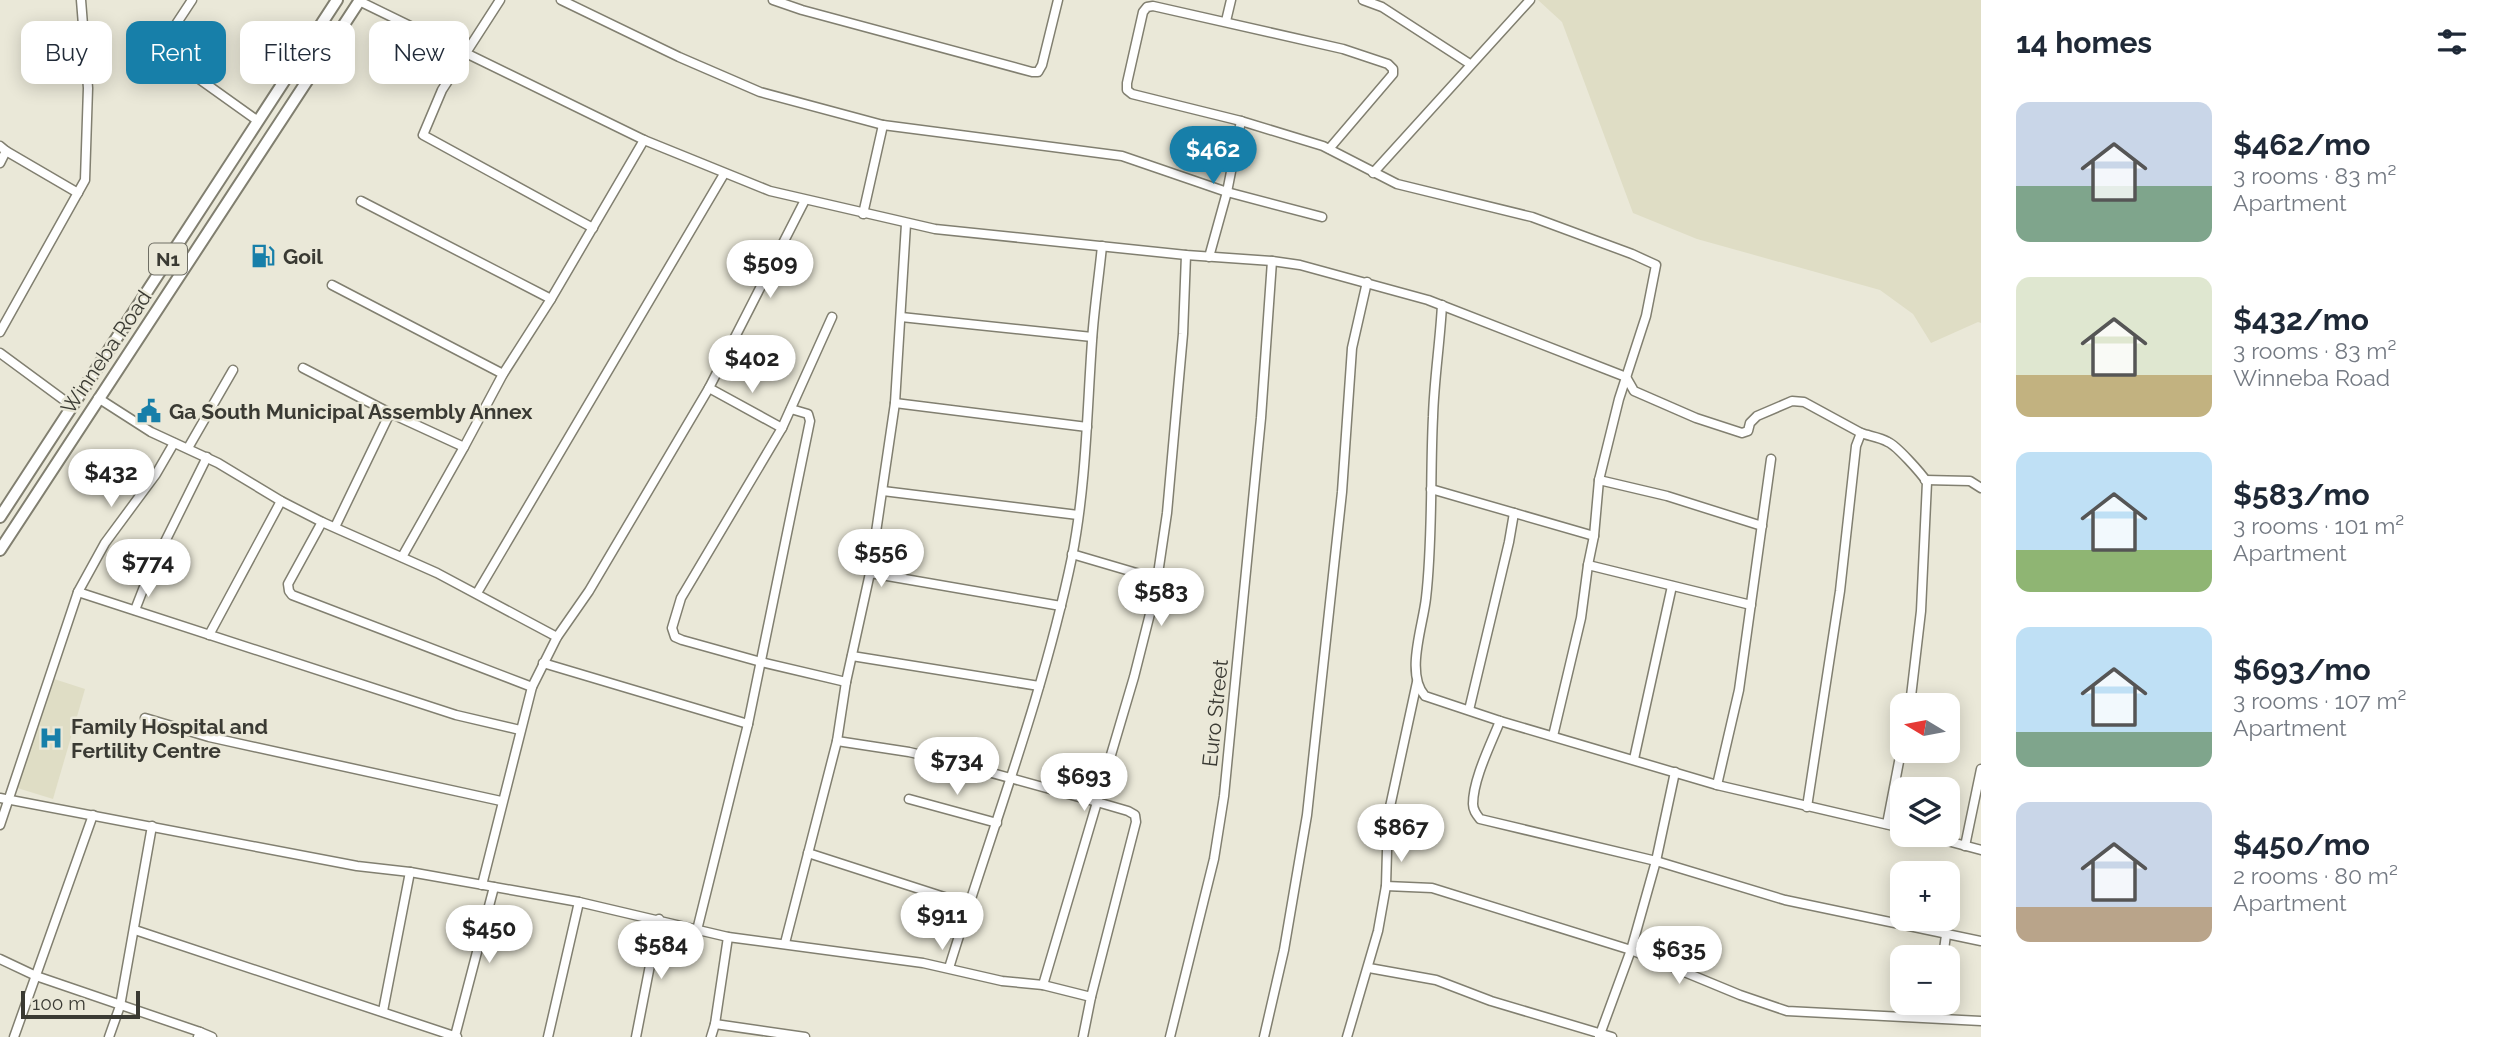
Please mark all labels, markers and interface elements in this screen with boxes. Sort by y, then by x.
chip: Buy [21,21,112,84]
chip: Rent [126,21,226,84]
chip: Filters [240,21,355,84]
chip: New [369,21,469,84]
icon: filters [2433,23,2471,61]
text: 14 homes [2016,25,2152,60]
pin: $462 [1172,127,1254,186]
text: $462/mo [2233,127,2370,162]
icon: home [2072,130,2156,214]
text: $462 [1186,135,1240,162]
text: 3 rooms · 83 m² [2233,162,2396,189]
text: Apartment [2233,189,2347,216]
pin: $509 [729,240,811,300]
fuel station icon: Goil [249,242,277,270]
road number: N1 [149,244,187,274]
place label: Goil [283,244,323,269]
text: $509 [743,249,798,276]
street label: Winneba Road [56,286,156,418]
text: $432/mo [2233,302,2369,337]
icon: home [2072,305,2156,389]
pin: $402 [711,336,793,395]
text: 3 rooms · 83 m² [2233,337,2396,364]
text: $402 [725,344,779,371]
text: Winneba Road [2233,364,2390,391]
public building icon: Ga South Municipal Assembly Annex [135,397,163,425]
place label: Ga South Municipal Assembly Annex [169,399,533,424]
pin: $432 [70,449,152,509]
text: $432 [84,458,138,485]
text: $583/mo [2233,477,2370,512]
icon: home [2072,480,2156,564]
text: 3 rooms · 101 m² [2233,512,2404,539]
pin: $556 [840,530,922,589]
text: $556 [854,538,908,565]
text: Apartment [2233,539,2347,566]
pin: $774 [107,540,189,599]
text: $774 [122,548,174,575]
pin: $583 [1120,568,1202,628]
text: $583 [1134,577,1188,604]
text: $693/mo [2233,652,2371,687]
icon: home [2072,655,2156,739]
street label: Euro Street [1197,658,1233,768]
text: 3 rooms · 107 m² [2233,687,2407,714]
north arrow [1890,693,1960,763]
map controls [1890,693,1960,1015]
place label: Family Hospital and Fertility Centre [71,714,268,763]
text: Apartment [2233,714,2347,741]
hospital icon: Family Hospital and Fertility Centre [37,724,65,752]
pin: $734 [916,738,998,797]
text: $734 [930,746,984,773]
pin: $693 [1043,754,1125,813]
text: $693 [1057,762,1111,789]
button: layers [1890,777,1960,847]
pin: $867 [1360,804,1442,864]
text: $867 [1373,813,1429,840]
text: $450/mo [2233,827,2370,862]
icon: home [2072,830,2156,914]
button: + [1890,861,1960,931]
text: 2 rooms · 80 m² [2233,862,2398,889]
text: Apartment [2233,889,2347,916]
pin: $911 [901,892,983,952]
text: $911 [917,901,967,928]
pin: $450 [448,906,530,965]
text: $450 [462,914,516,941]
pin: $584 [620,922,702,981]
pin: $635 [1638,926,1720,986]
text: $584 [634,930,688,957]
text: $635 [1652,935,1706,962]
button: − [1890,945,1960,1015]
scale bar [21,988,140,1020]
text: 100 m [32,992,86,1014]

